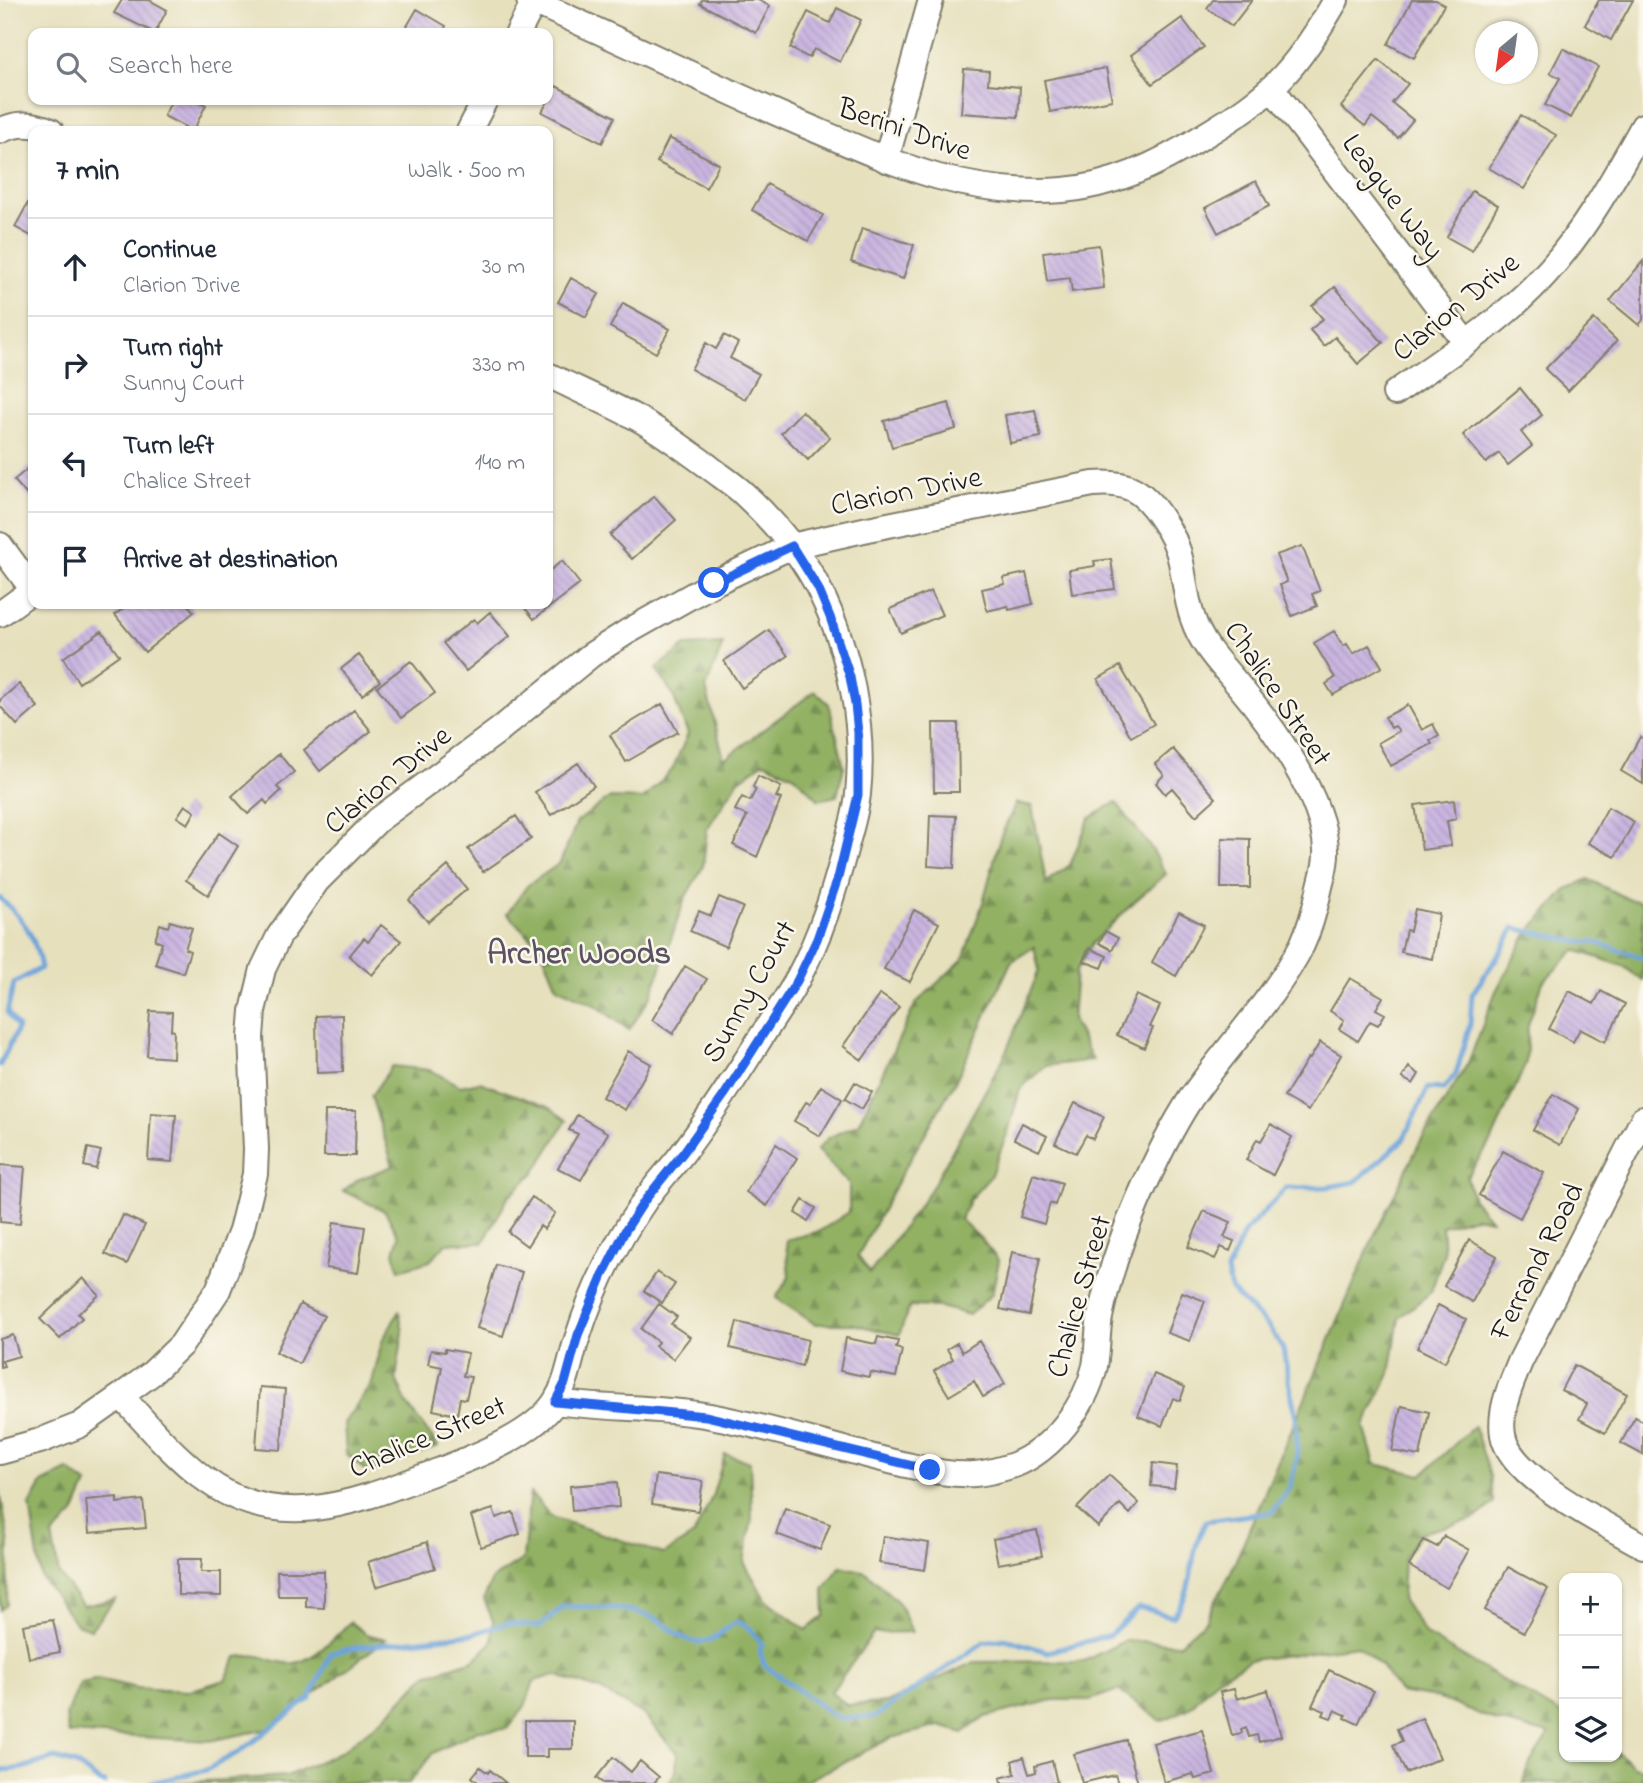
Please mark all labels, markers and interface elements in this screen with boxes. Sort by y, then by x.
north arrow [1475,21,1538,84]
search box [28,28,553,105]
icon: search [52,48,90,86]
text: Search here [108,48,233,86]
street label: Berini Drive [830,87,977,174]
street label: League Way [1329,125,1454,270]
text: 7 min [56,150,119,194]
text: Walk · 500 m [408,155,525,188]
text: Continue [123,232,216,270]
street label: Clarion Drive [1384,243,1531,374]
icon: ahead [56,248,94,286]
text: 30 m [482,251,525,284]
text: Clarion Drive [123,270,240,303]
text: Turn right [123,330,223,368]
icon: right [56,346,94,384]
text: 330 m [472,349,525,382]
text: Sunny Court [123,368,245,401]
text: Turn left [123,428,214,466]
icon: left [56,444,94,482]
text: 140 m [475,447,525,480]
street label: Clarion Drive [827,457,986,529]
text: Chalice Street [123,466,251,499]
icon: arrive [56,542,94,580]
text: Arrive at destination [123,542,338,580]
route start [698,567,729,598]
street label: Chalice Street [1212,613,1342,776]
street label: Clarion Drive [316,716,463,847]
street label: Sunny Court [692,913,809,1072]
district label: Archer Woods [487,932,671,979]
street label: Ferrand Road [1480,1176,1597,1350]
street label: Chalice Street [1037,1210,1125,1383]
street label: Chalice Street [343,1386,514,1492]
route end [914,1454,945,1485]
map controls [1559,1573,1622,1762]
button: + [1559,1573,1622,1636]
button: − [1559,1636,1622,1699]
button: layers [1559,1699,1622,1762]

